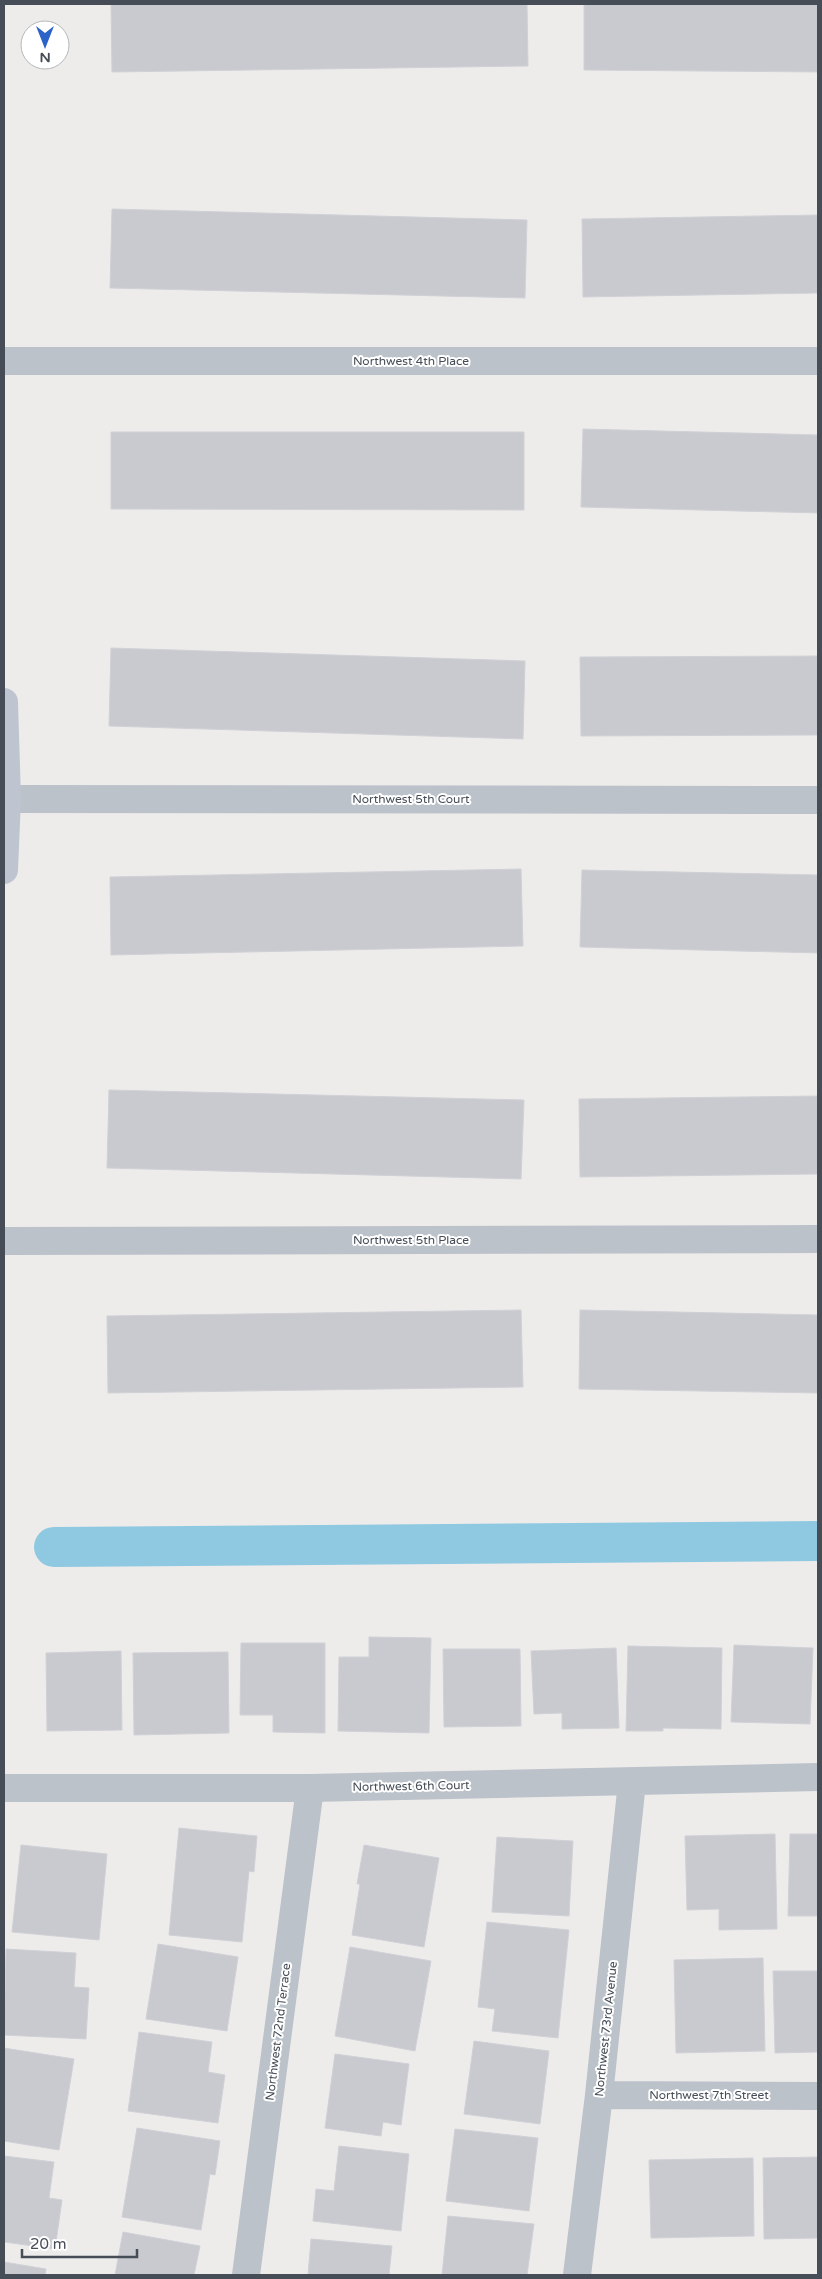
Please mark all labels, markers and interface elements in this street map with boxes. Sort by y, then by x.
north arrow [20,20,70,70]
text: N [39,49,51,66]
street label: Northwest 4th Place [353,354,469,368]
street label: Northwest 5th Court [352,792,470,806]
street label: Northwest 5th Place [353,1233,469,1247]
street label: Northwest 6th Court [352,1778,470,1794]
street label: Northwest 73rd Avenue [592,1960,620,2097]
street label: Northwest 72nd Terrace [263,1962,293,2101]
street label: Northwest 7th Street [649,2088,769,2102]
scale bar [22,2226,138,2258]
text: 20 m [30,2235,67,2253]

